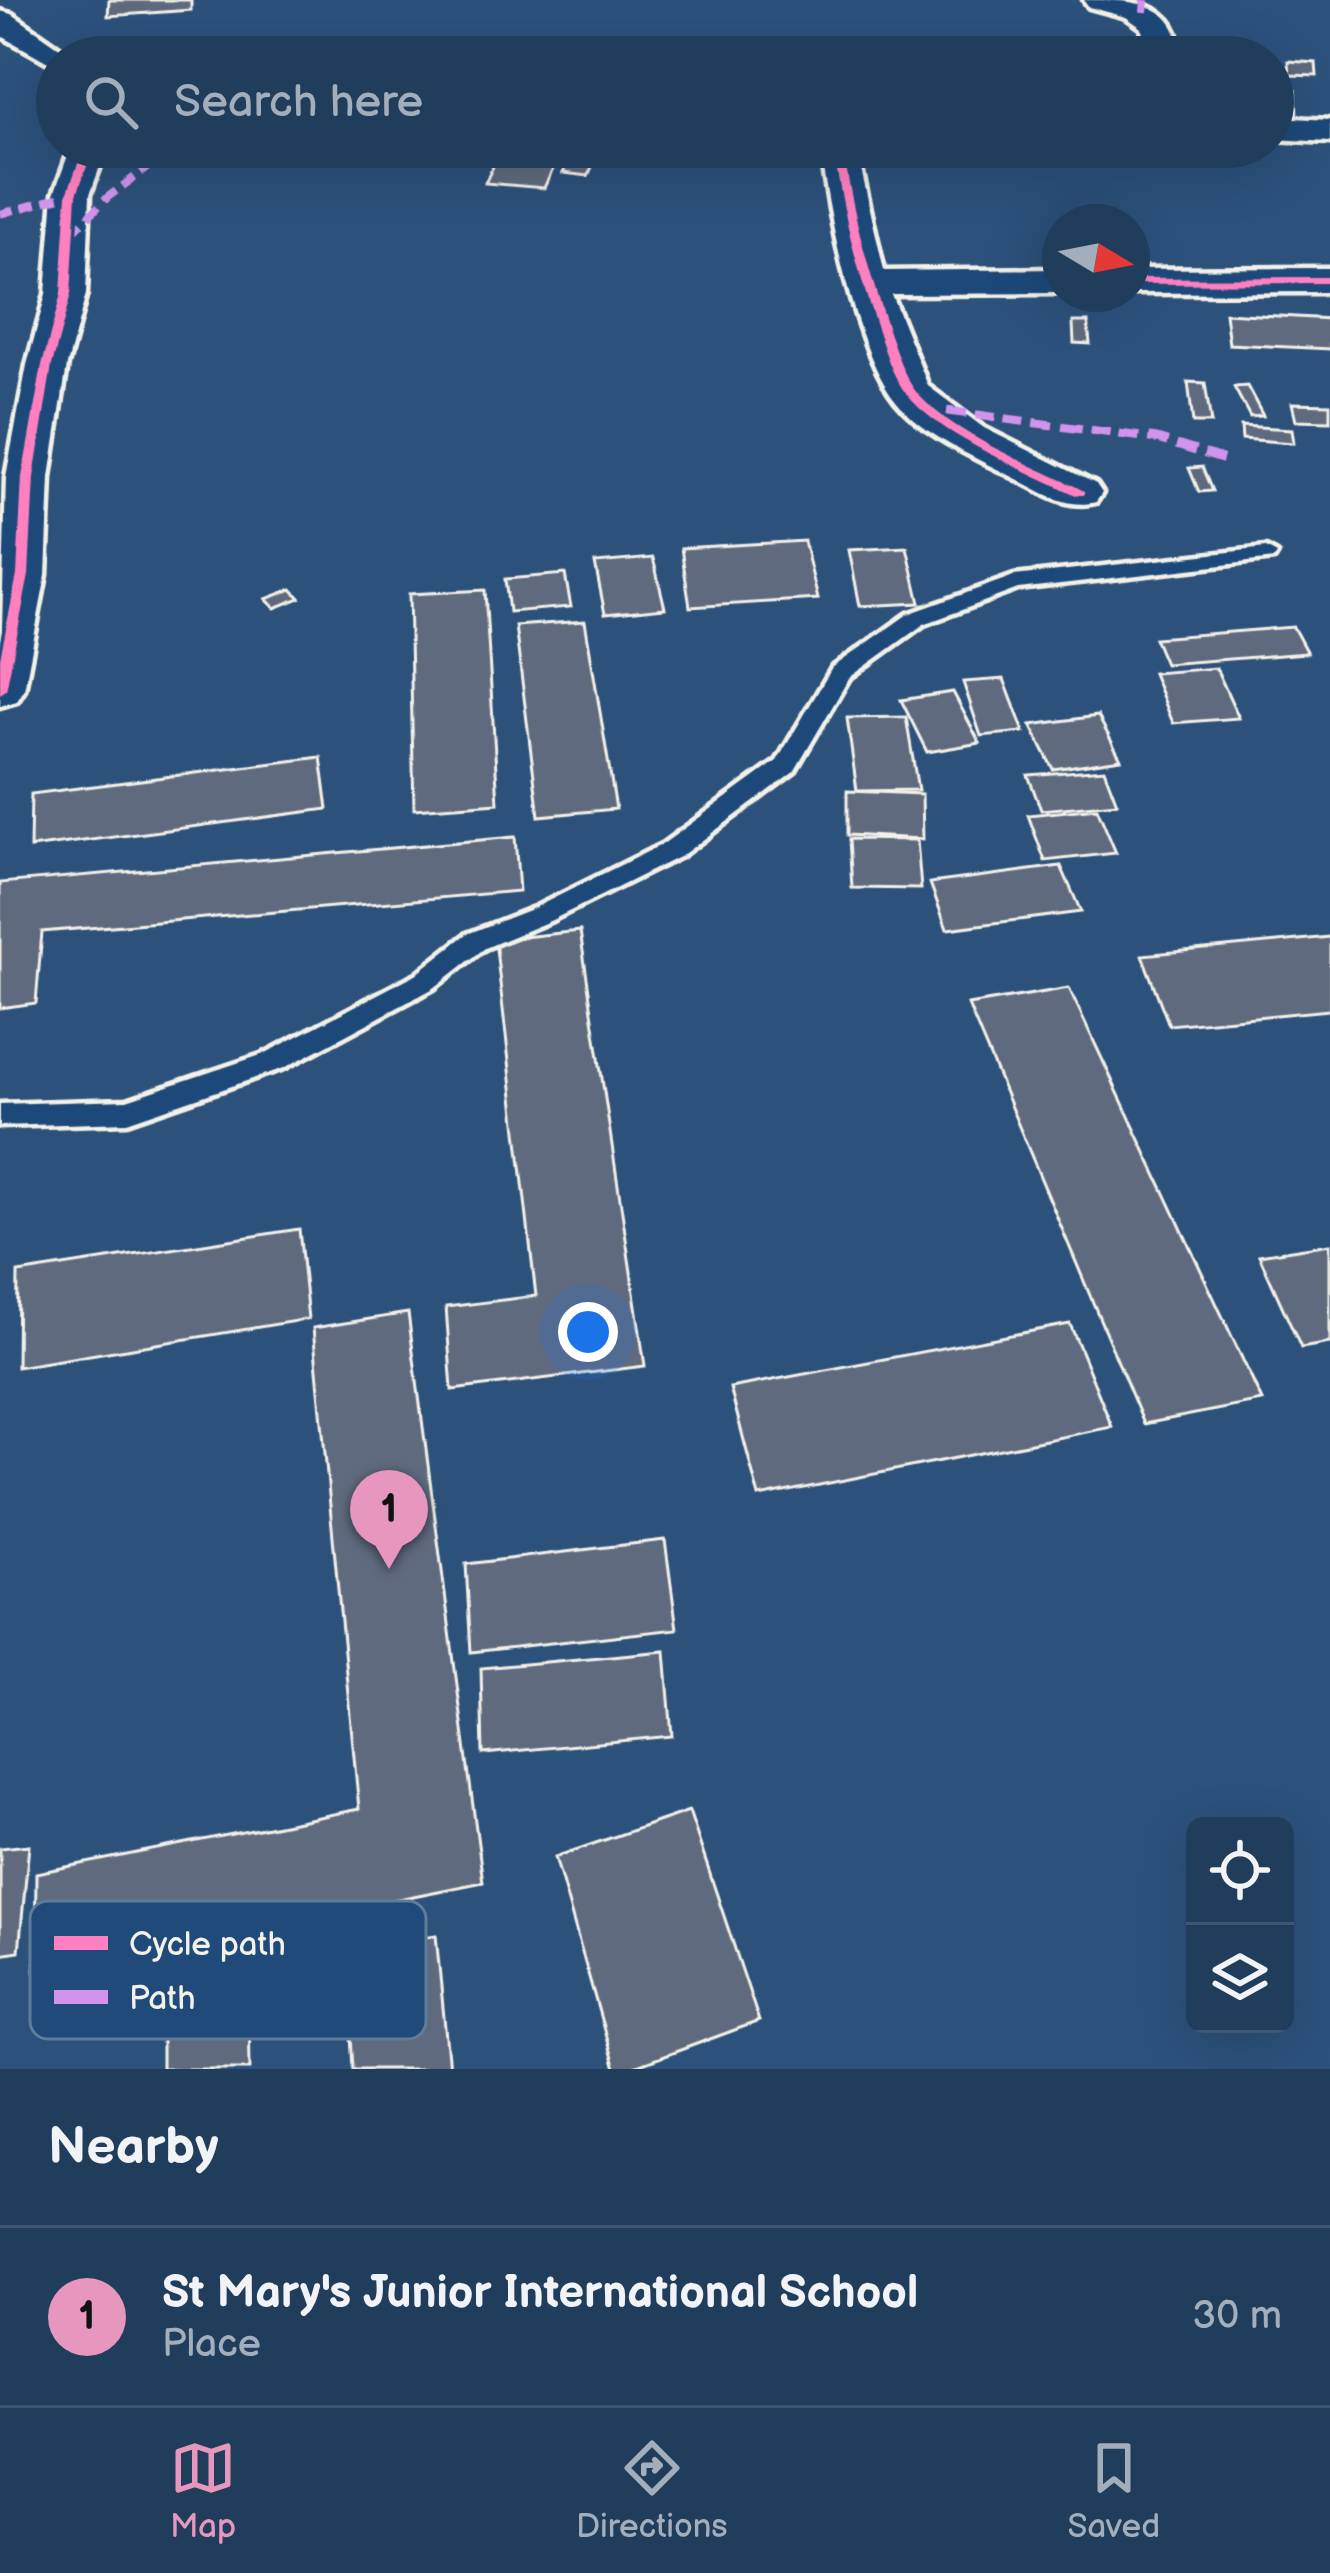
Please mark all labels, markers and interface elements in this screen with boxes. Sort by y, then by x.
search box [36,36,1294,168]
icon: search [78,69,144,135]
text: Search here [174,75,423,130]
north arrow [1042,204,1150,312]
your location [558,1302,618,1362]
pin: 1 [350,1470,428,1569]
map controls [1186,1817,1294,2033]
button: locate [1186,1817,1294,1925]
legend [30,1901,426,2039]
text: Cycle path [129,1925,286,1965]
button: layers [1186,1925,1294,2033]
text: Path [129,1979,196,2019]
text: Nearby [48,2117,219,2178]
text: St Mary's Junior International School [162,2266,918,2321]
text: 1 [79,2293,95,2340]
text: 30 m [1192,2293,1282,2340]
text: Place [162,2321,261,2368]
tab: Map [170,2435,236,2547]
tab: Directions [576,2435,728,2547]
tab: Saved [1067,2435,1160,2547]

